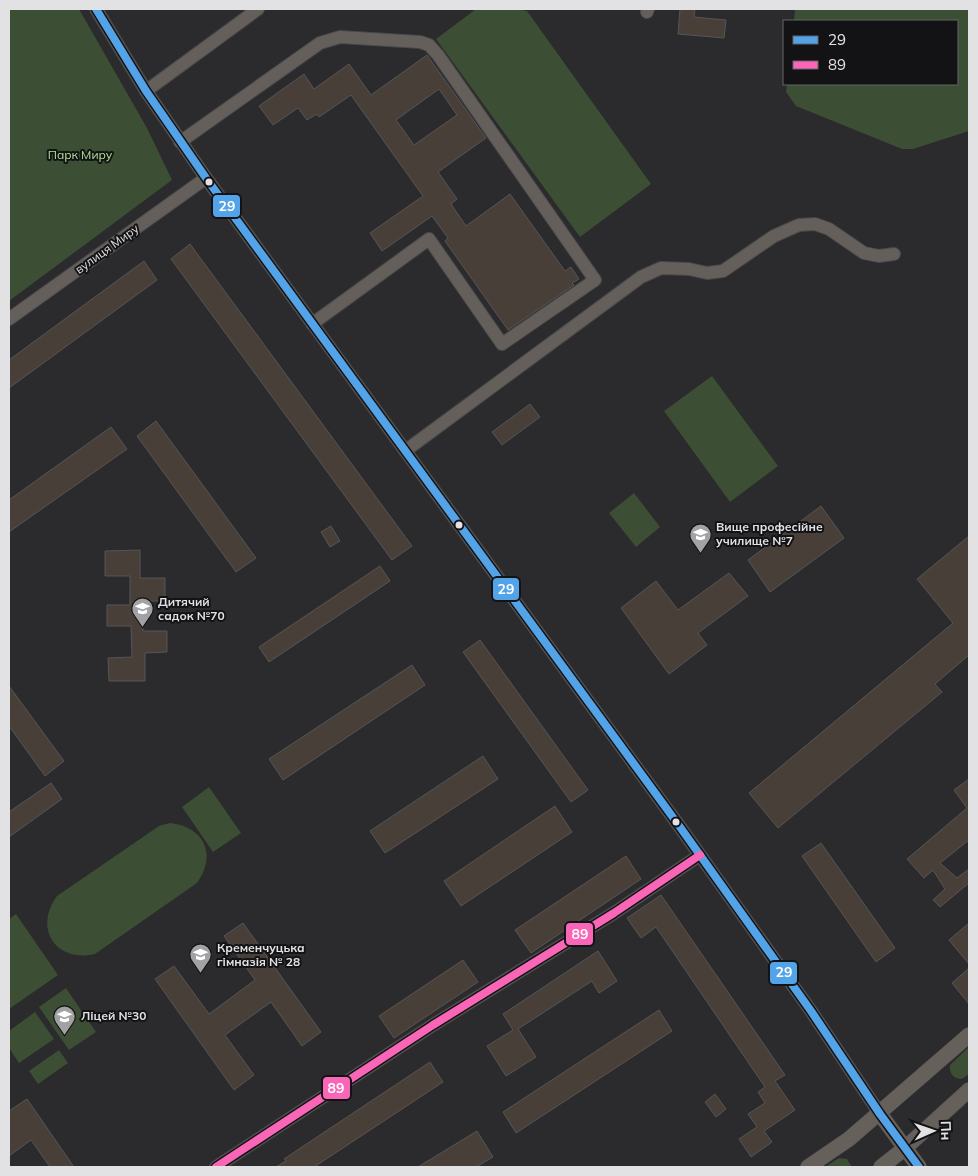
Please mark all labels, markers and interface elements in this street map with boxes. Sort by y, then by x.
legend [783,20,958,85]
text: 29 [828,30,846,49]
text: 89 [828,55,846,74]
park label: Парк Миру [48,147,113,162]
unlabelled marker [204,177,214,187]
line badge: 29 [212,194,241,218]
text: 29 [219,197,235,215]
street label: вулиця Миру [72,220,142,277]
place label: Вище професійне училище №7 [716,519,823,548]
unlabelled marker [454,520,464,530]
school or university icon: Вище професійне училище №7 [688,522,712,553]
line badge: 29 [492,577,520,601]
text: 29 [498,580,514,598]
place label: Дитячий садок №70 [158,594,225,623]
school or university icon: Дитячий садок №70 [130,597,154,628]
unlabelled marker [671,817,681,827]
line badge: 89 [565,922,594,946]
text: 89 [572,925,588,943]
place label: Кременчуцька гімназія № 28 [217,940,305,969]
school or university icon: Кременчуцька гімназія № 28 [189,943,213,974]
line badge: 29 [769,961,798,985]
text: 29 [776,963,792,981]
school or university icon: Ліцей №30 [53,1004,77,1035]
place label: Ліцей №30 [81,1008,146,1023]
line badge: 89 [322,1076,351,1100]
text: 89 [328,1079,344,1097]
north arrow [908,1106,958,1156]
text: Пн [937,1121,955,1141]

